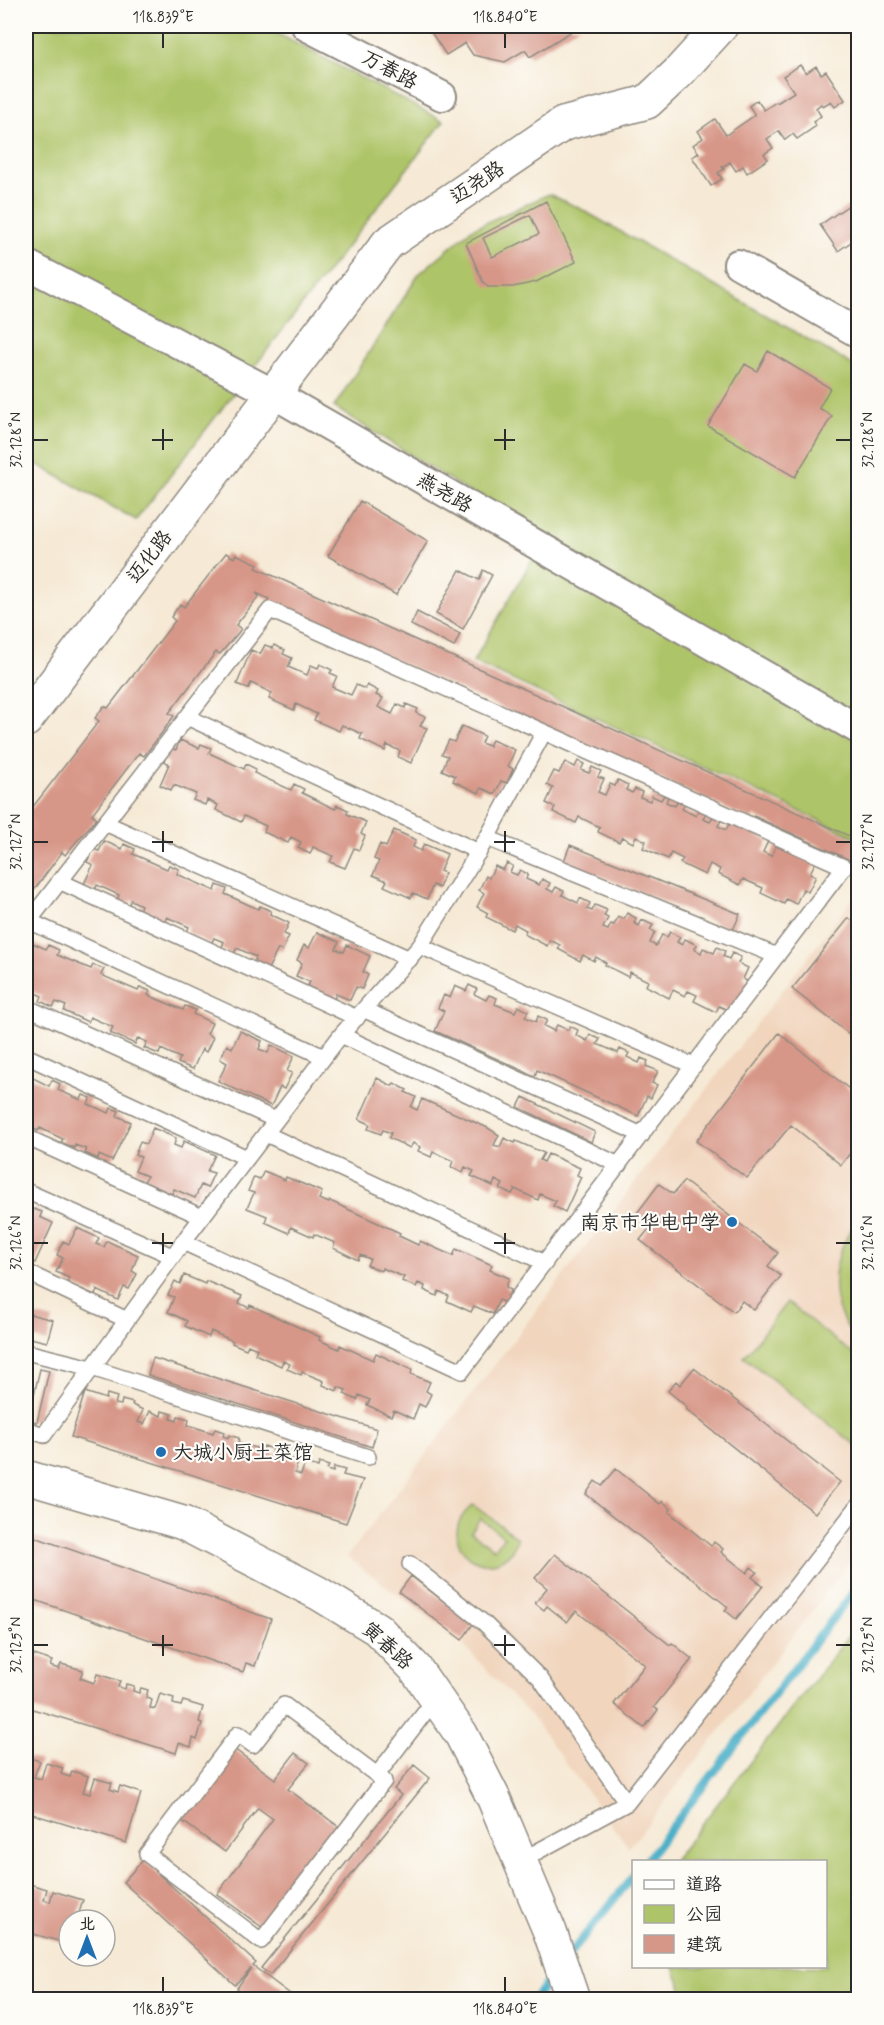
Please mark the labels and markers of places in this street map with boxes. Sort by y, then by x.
place label: 南京市华电中学 [580,1210,720,1237]
marker: 南京市华电中学 [725,1215,739,1229]
place label: 大城小厨土菜馆 [173,1440,313,1467]
marker: 大城小厨土菜馆 [154,1445,168,1459]

